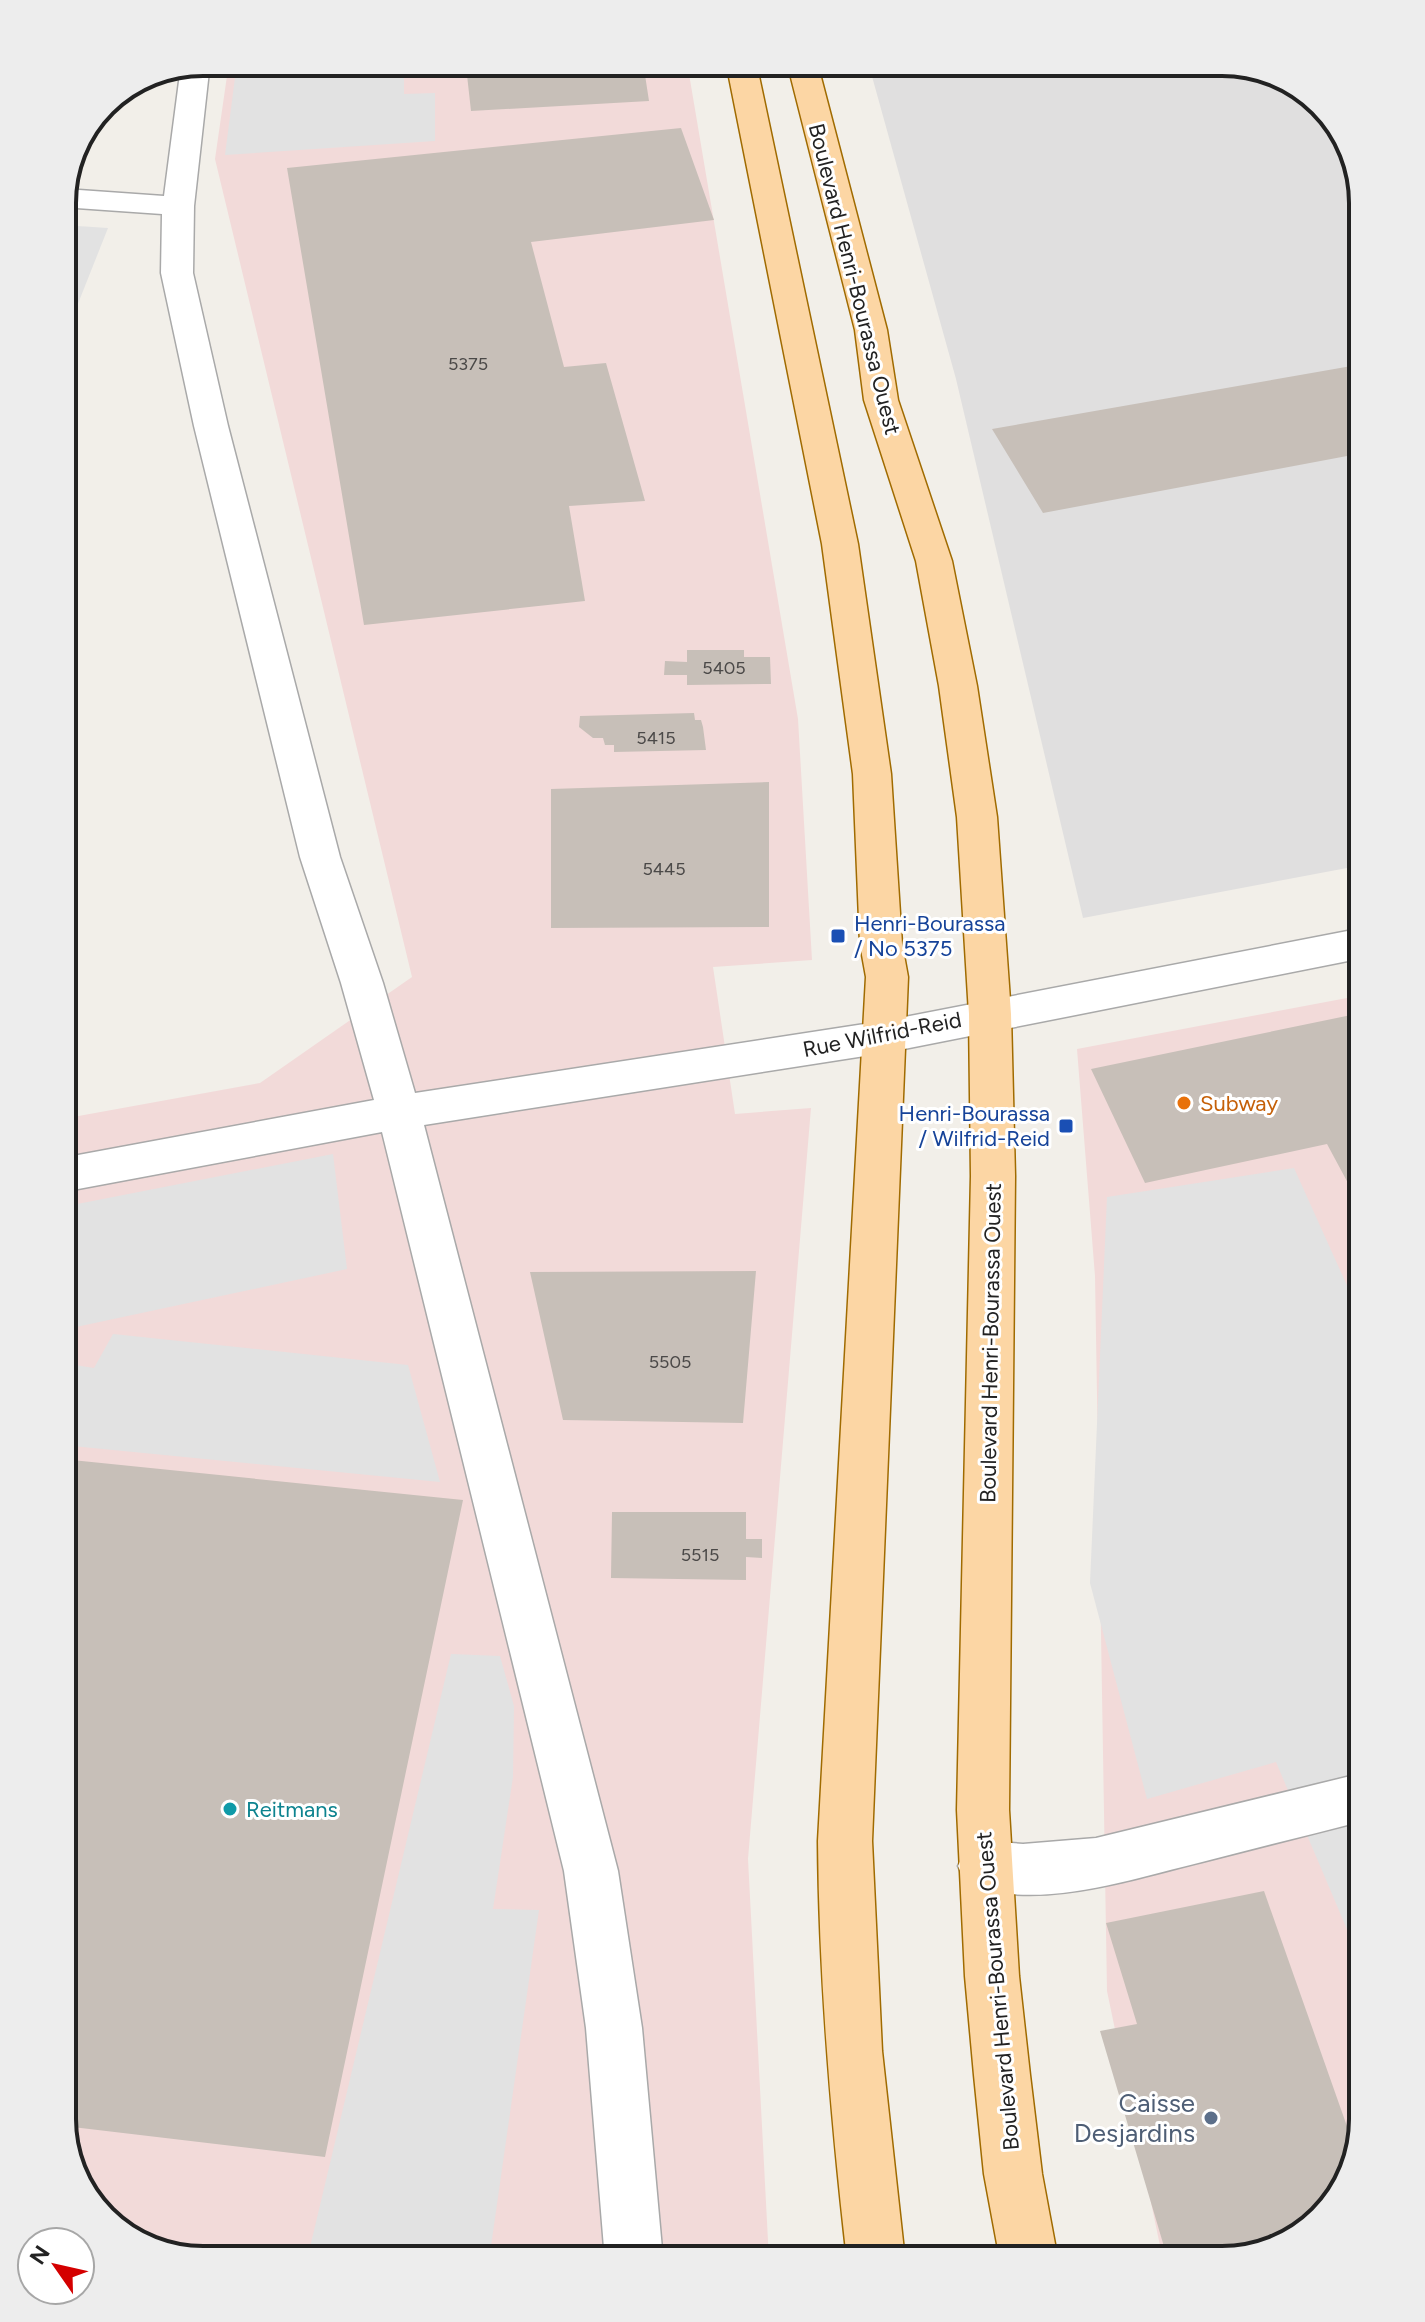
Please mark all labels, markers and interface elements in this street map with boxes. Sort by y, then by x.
street label: Boulevard Henri-Bourassa Ouest [803,121,906,438]
house number: 5375 [448,353,488,375]
house number: 5405 [702,657,746,679]
house number: 5415 [636,727,676,749]
house number: 5445 [642,858,686,880]
place label: Henri-Bourassa / No 5375 [854,910,1005,962]
marker: Henri-Bourassa / No 5375 [829,927,847,945]
street label: Rue Wilfrid-Reid [800,1006,964,1063]
place label: Subway [1200,1090,1278,1117]
marker: Subway [1175,1094,1193,1112]
place label: Henri-Bourassa / Wilfrid-Reid [899,1100,1050,1152]
marker: Henri-Bourassa / Wilfrid-Reid [1057,1117,1075,1135]
street label: Boulevard Henri-Bourassa Ouest [974,1183,1007,1503]
house number: 5505 [649,1351,691,1373]
house number: 5515 [681,1544,719,1566]
place label: Reitmans [246,1796,338,1823]
marker: Reitmans [221,1800,239,1818]
street label: Boulevard Henri-Bourassa Ouest [970,1830,1025,2152]
place label: Caisse Desjardins [1074,2087,1195,2149]
marker: Caisse Desjardins [1202,2109,1220,2127]
north arrow [16,2226,96,2306]
text: N [24,2240,56,2270]

